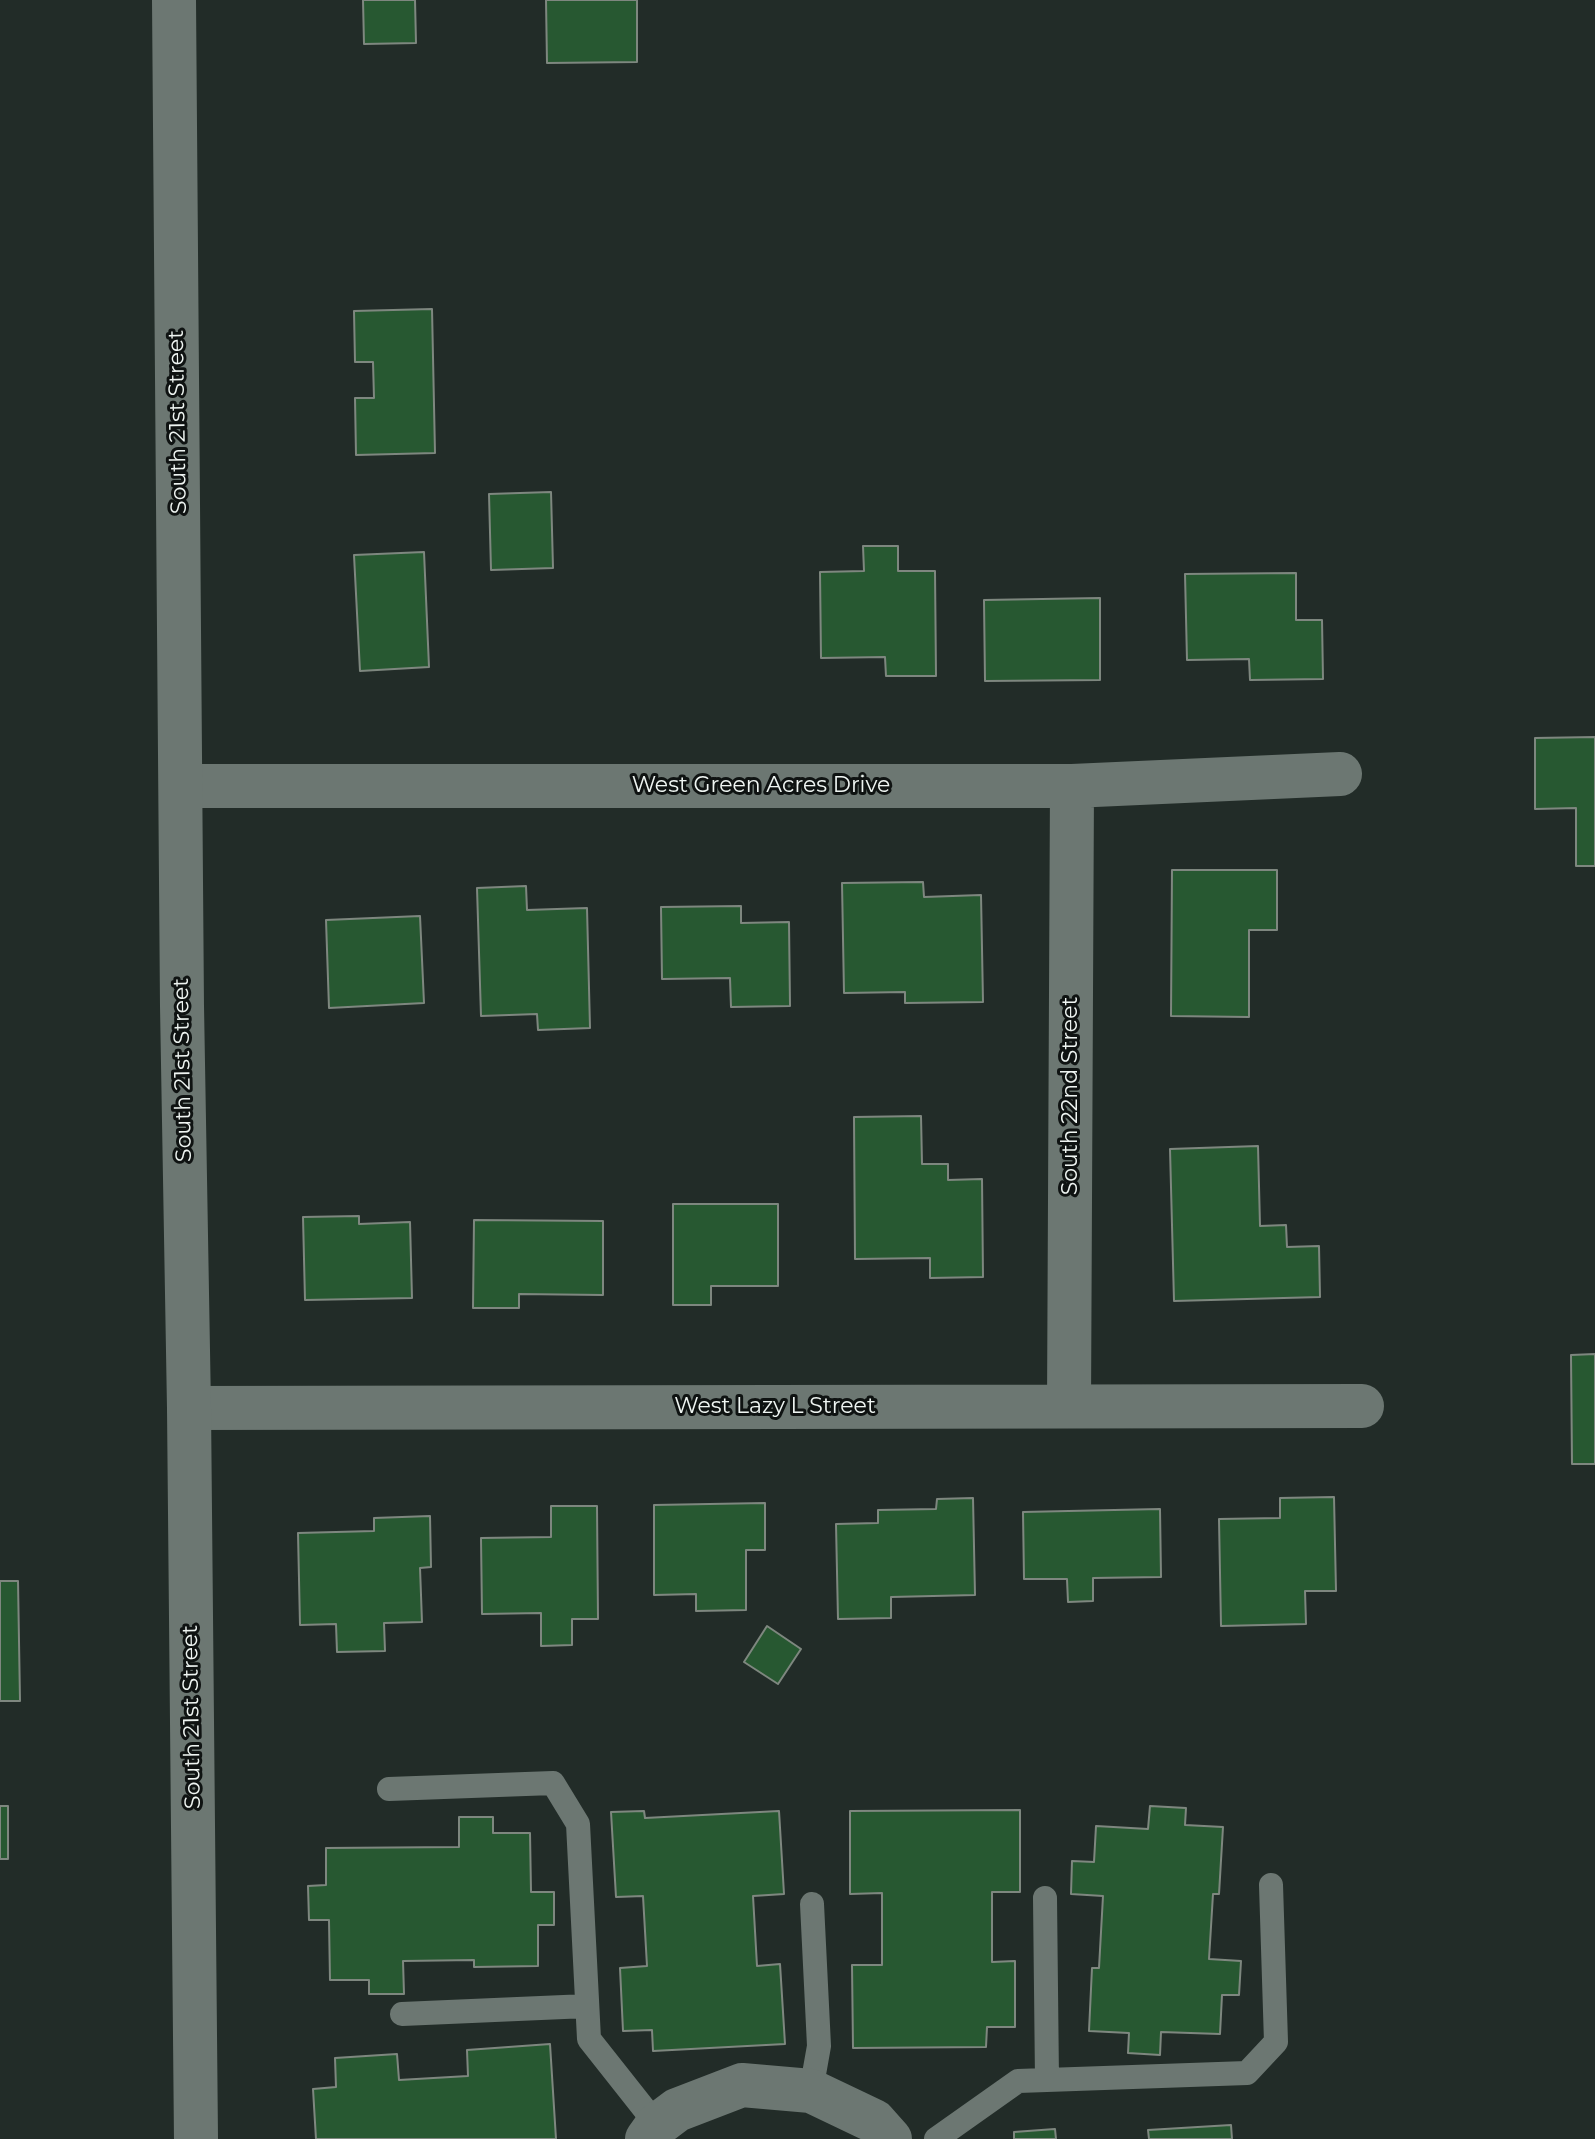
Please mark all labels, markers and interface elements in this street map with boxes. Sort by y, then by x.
street label: South 21st Street [163,330,193,514]
street label: West Green Acres Drive [632,773,890,799]
street label: South 21st Street [168,978,198,1162]
street label: South 22nd Street [1058,997,1084,1195]
street label: West Lazy L Street [674,1394,876,1420]
street label: South 21st Street [177,1625,207,1809]

